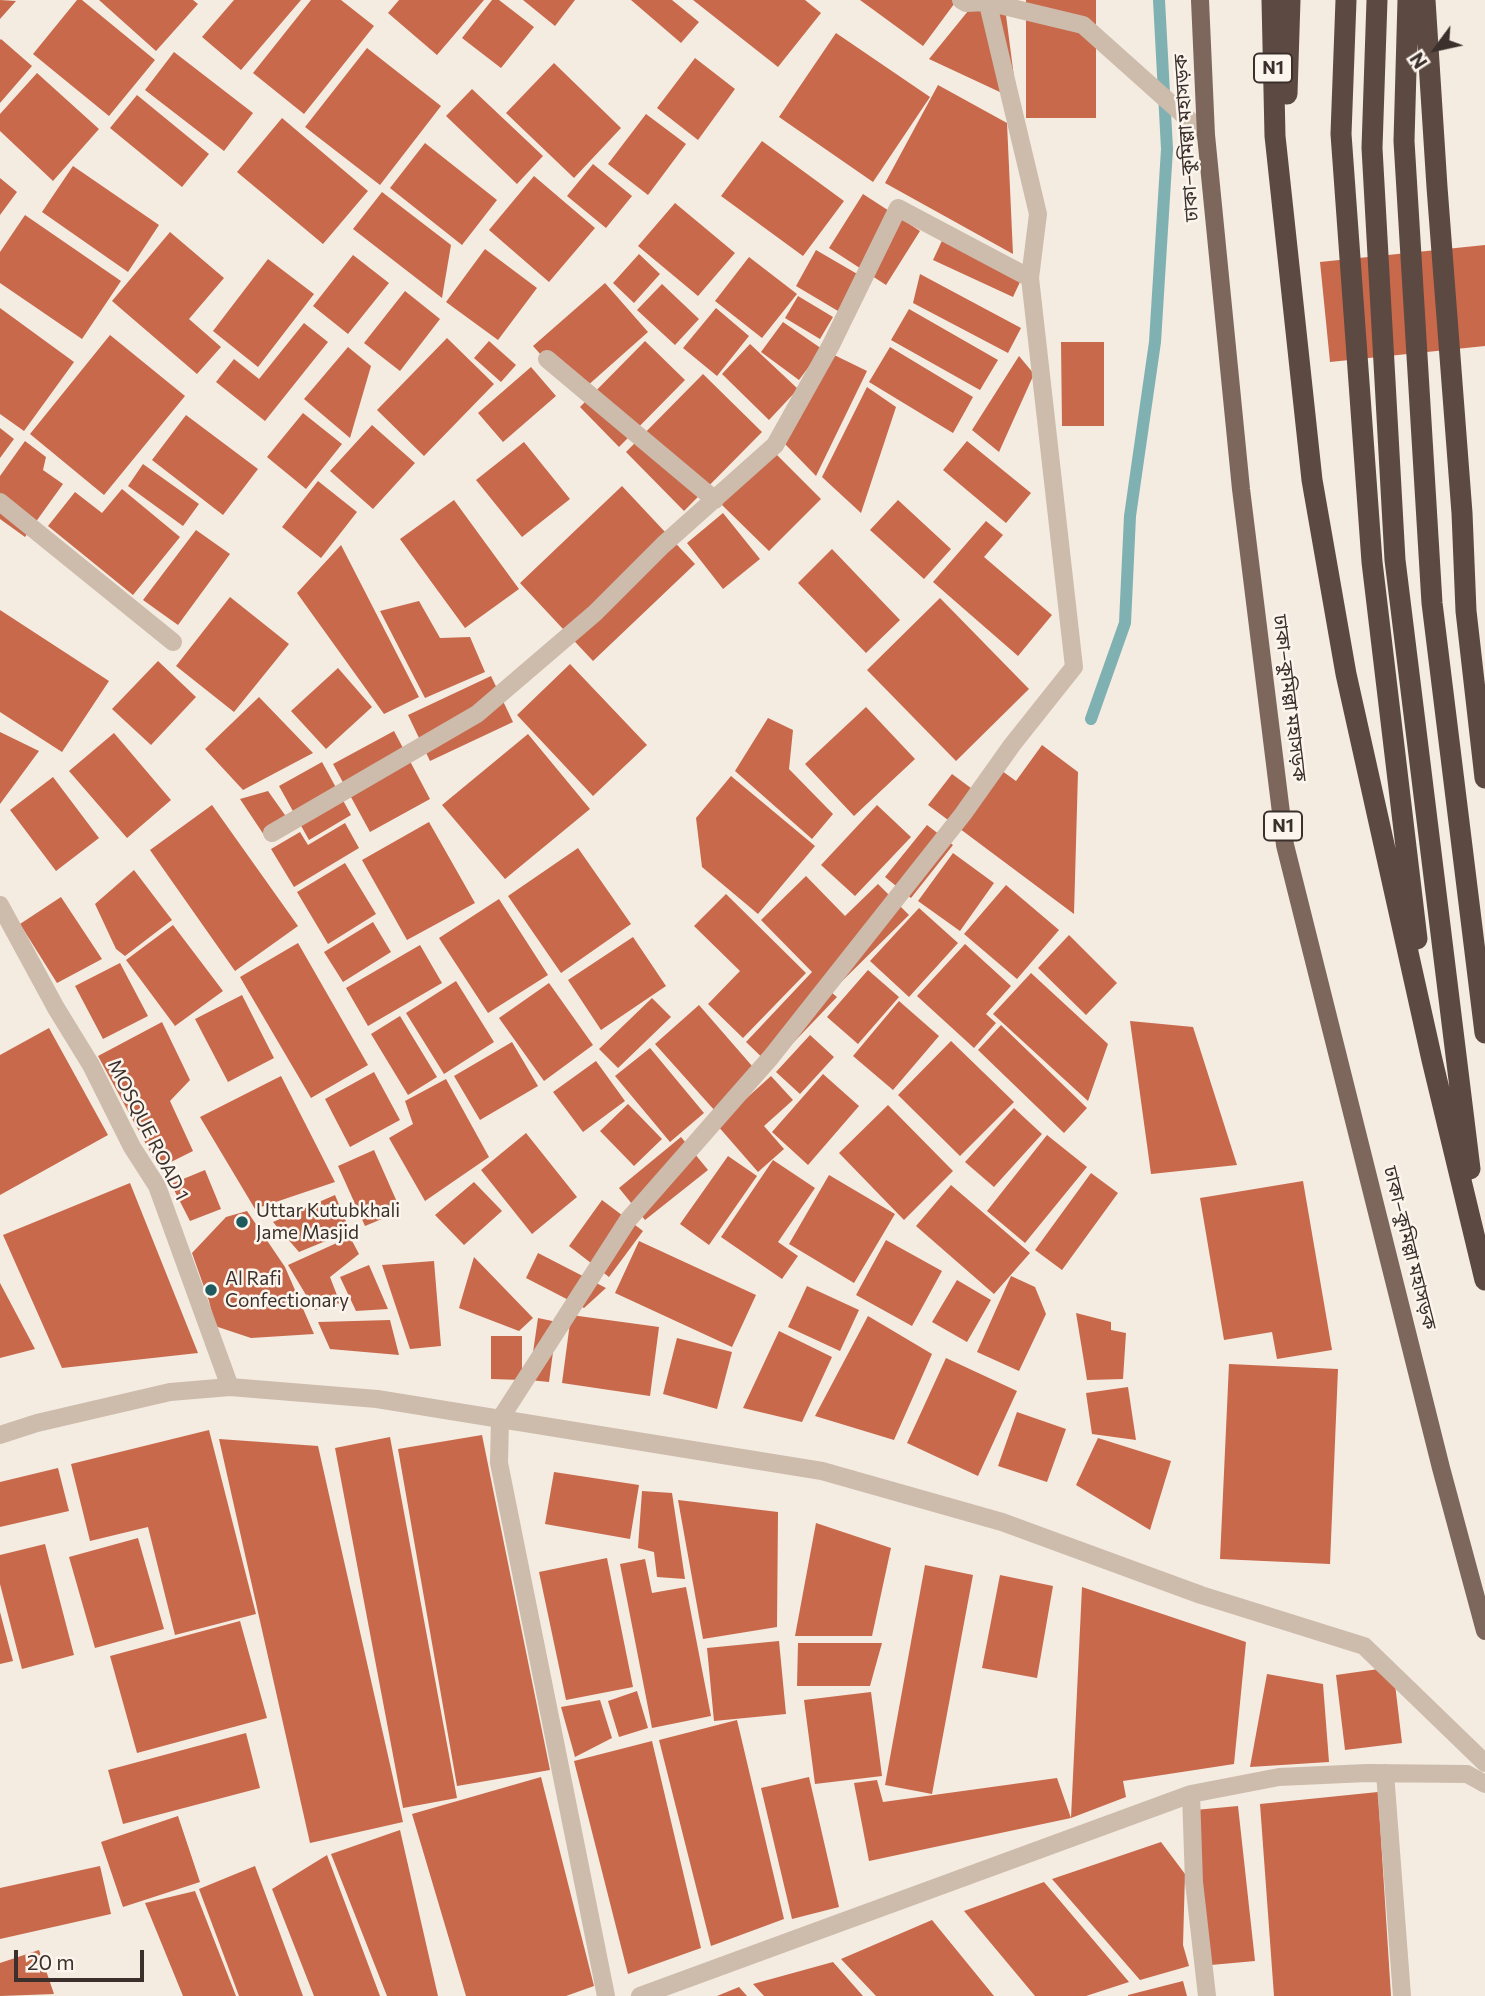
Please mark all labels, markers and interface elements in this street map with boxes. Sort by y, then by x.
north arrow [1401,14,1471,84]
text: N [1404,48,1432,73]
street label: ঢাকা–কুমিল্লা মহাসড়ক [1169,53,1203,223]
road number: N1 [1254,54,1292,82]
street label: ঢাকা–কুমিল্লা মহাসড়ক [1268,613,1312,783]
road number: N1 [1264,812,1302,840]
street label: MOSQUE ROAD 1 [103,1056,193,1204]
street label: ঢাকা–কুমিল্লা মহাসড়ক [1379,1164,1441,1332]
place label: Uttar Kutubkhali Jame Masjid [256,1200,400,1244]
marker: Uttar Kutubkhali Jame Masjid [234,1214,250,1230]
place label: Al Rafi Confectionary [225,1268,349,1312]
marker: Al Rafi Confectionary [203,1282,219,1298]
scale bar [18,1937,147,1981]
text: 20 m [27,1949,75,1974]

